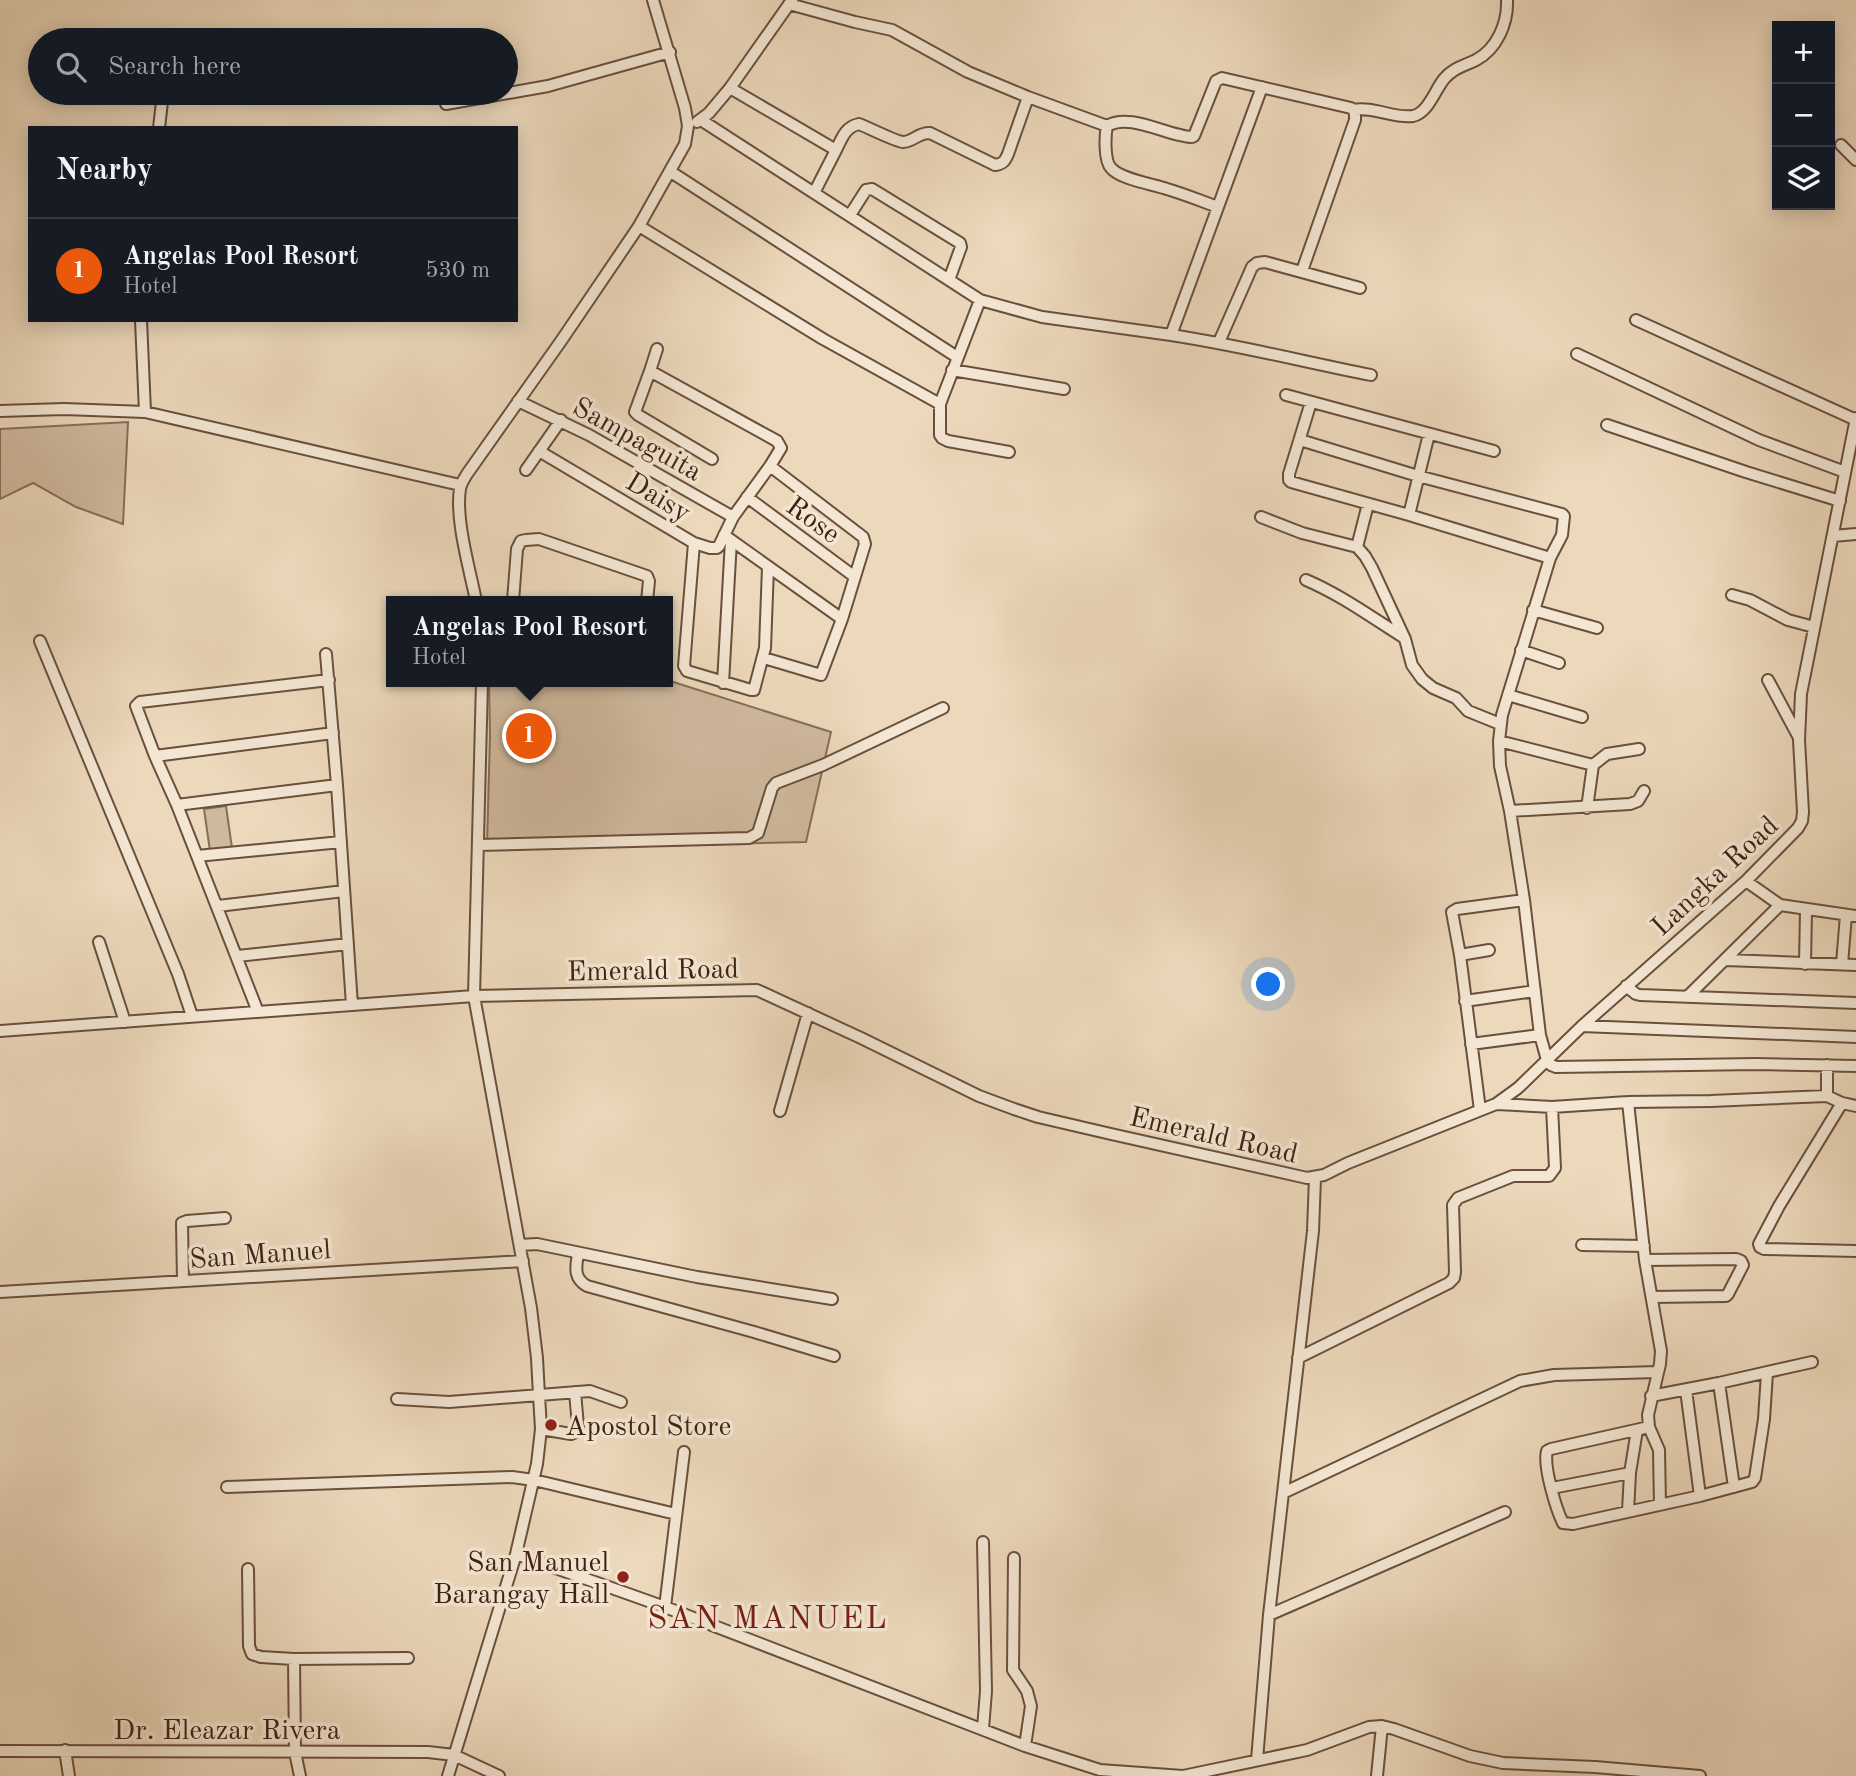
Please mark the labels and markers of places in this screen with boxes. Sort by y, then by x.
pin: 1 [506,710,552,762]
place label: Apostol Store [565,1414,731,1442]
marker: Apostol Store [543,1417,559,1433]
place label: San Manuel Barangay Hall [433,1550,609,1610]
marker: San Manuel Barangay Hall [615,1569,631,1585]

